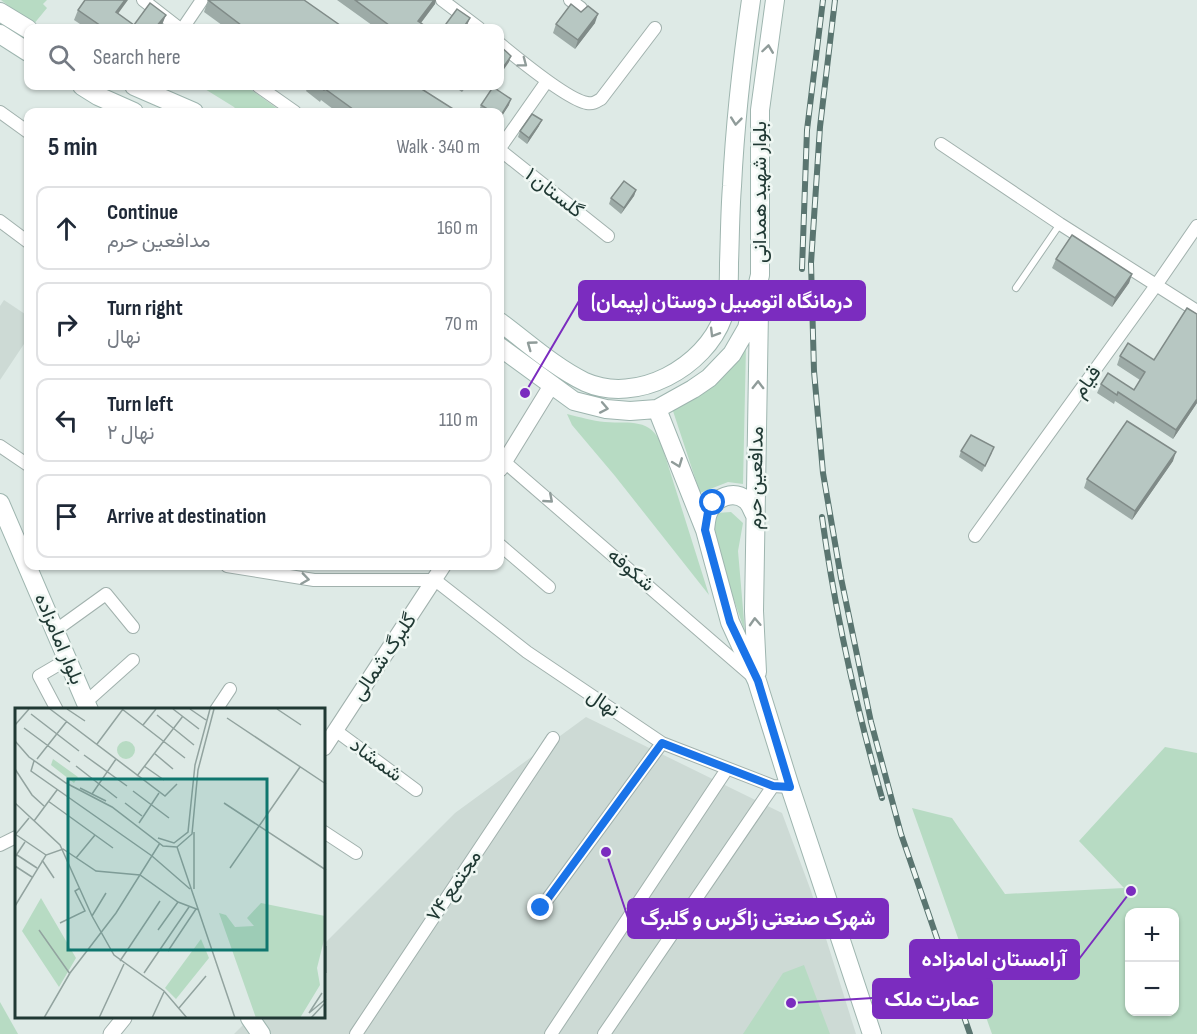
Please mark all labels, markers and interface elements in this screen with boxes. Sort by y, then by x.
search box [24,24,504,90]
icon: search [45,41,78,74]
text: Search here [93,44,180,71]
one-way arrow [762,44,774,53]
one-way arrow [517,55,528,66]
one-way arrow [730,116,743,125]
street label: بلوار شهید همدانی [748,121,772,263]
text: 5 min [48,132,98,163]
text: Walk · 340 m [396,135,480,159]
street label: گلستان ۱ [520,163,588,223]
text: Continue [107,199,178,226]
icon: ahead [50,212,83,245]
text: 160 m [437,216,478,240]
text: مدافعین حرم [107,229,211,253]
callout: درمانگاه اتومبیل دوستان (پیمان) [579,281,865,320]
text: درمانگاه اتومبیل دوستان (پیمان) [591,289,853,315]
text: Turn right [107,295,183,322]
icon: right [50,308,83,341]
text: 70 m [445,312,478,336]
text: نهال [107,325,141,349]
one-way arrow [711,327,722,338]
one-way arrow [526,341,537,352]
street label: قیام [1067,361,1107,403]
one-way arrow [752,381,764,390]
text: Turn left [107,391,173,418]
one-way arrow [599,401,609,414]
icon: left [50,404,83,437]
text: 110 m [439,408,478,432]
text: نهال ۲ [107,421,154,445]
street label: مدافعین حرم [743,426,769,530]
one-way arrow [671,458,684,468]
route start [699,489,725,515]
one-way arrow [542,492,552,503]
icon: arrive [50,500,83,533]
text: Arrive at destination [107,503,266,530]
street label: شکوفه [603,543,659,597]
one-way arrow [300,572,310,584]
street label: بلوار امامزاده [29,590,89,688]
street label: گلبرگ شمالی [346,609,422,705]
one-way arrow [748,618,761,627]
street label: نهال [582,684,624,722]
inset map [15,708,326,1019]
street label: شمشاد [345,733,407,787]
street label: مجتمع ۷۴ [421,846,488,927]
route end [527,894,553,920]
callout: شهرک صنعتی زاگرس و گلبرگ [628,899,888,938]
text: شهرک صنعتی زاگرس و گلبرگ [640,906,876,931]
map controls [1125,908,1179,1016]
button: + [1125,908,1179,962]
callout: آرامستان امامزاده [910,940,1079,979]
text: آرامستان امامزاده [922,947,1068,972]
button: − [1125,962,1179,1016]
callout: عمارت ملک [873,979,992,1018]
text: عمارت ملک [884,987,980,1012]

